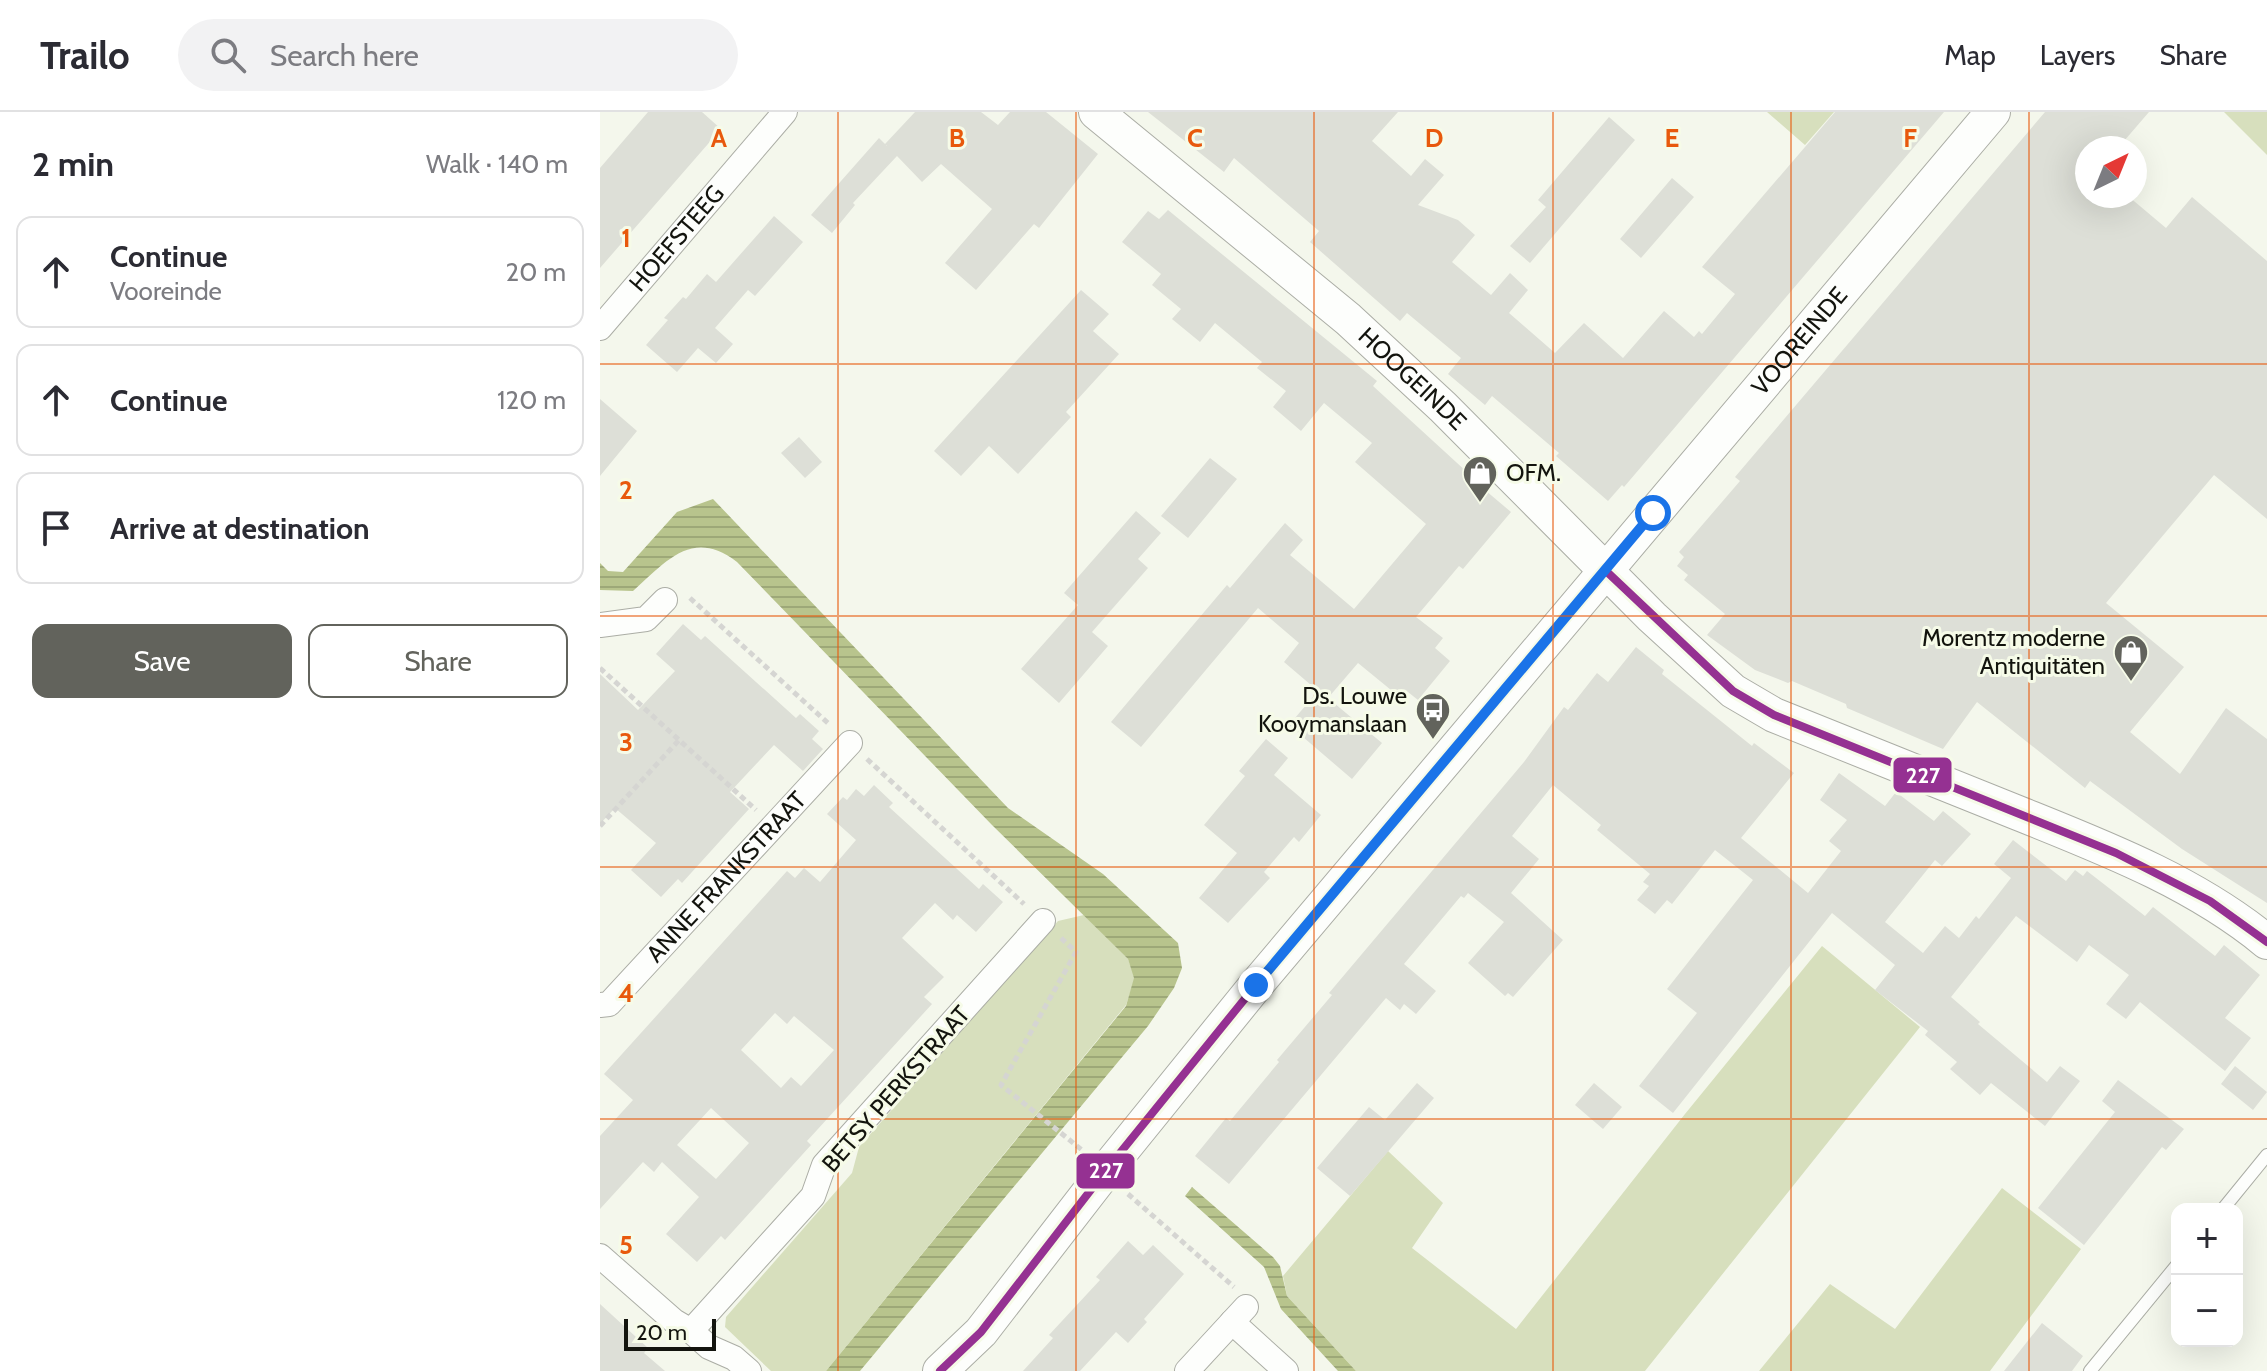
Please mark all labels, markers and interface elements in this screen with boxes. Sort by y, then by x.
search box [178,19,738,91]
text: Trailo [40,32,130,79]
icon: search [206,33,250,77]
text: Search here [270,37,419,74]
text: Map [1944,38,1996,72]
text: Layers [2040,38,2115,72]
text: Share [2159,38,2227,72]
text: A [711,122,728,154]
text: B [949,122,965,154]
text: C [1187,122,1203,154]
text: D [1425,122,1443,154]
text: E [1665,122,1679,154]
text: F [1903,122,1917,154]
north arrow [2075,136,2147,208]
text: 2 min [32,143,114,185]
text: Walk · 140 m [426,148,568,180]
street label: HOEFSTEEG [623,179,730,297]
text: 1 [621,222,631,254]
text: Continue [110,238,227,275]
icon: ahead [34,250,78,294]
text: 20 m [506,256,566,288]
text: Vooreinde [110,275,222,307]
street label: VOOREINDE [1745,281,1853,401]
street label: HOOGEINDE [1353,321,1473,436]
icon: ahead [34,378,78,422]
text: Continue [110,382,227,419]
text: 120 m [497,384,566,416]
shop icon: OFM. [1461,454,1499,504]
place label: OFM. [1506,458,1561,487]
text: 2 [619,474,633,506]
route start [1635,495,1671,531]
icon: arrive [34,506,78,550]
text: Arrive at destination [110,510,370,547]
place label: Morentz moderne Antiquitäten [1922,623,2105,680]
button: Save [32,624,292,698]
button: Share [308,624,568,698]
shop icon: Morentz moderne Antiquitäten [2112,633,2150,683]
place label: Ds. Louwe Kooymanslaan [1258,681,1407,738]
bus stop icon: Ds. Louwe Kooymanslaan [1414,691,1452,741]
text: 3 [619,726,633,758]
line badge: 227 [1892,756,1953,794]
text: 227 [1906,762,1941,789]
street label: ANNE FRANKSTRAAT [640,785,812,968]
route end [1238,967,1274,1003]
text: 4 [618,977,634,1009]
street label: BETSY PERKSTRAAT [816,999,976,1178]
line badge: 227 [1075,1152,1136,1190]
text: 227 [1089,1157,1124,1184]
map controls [2171,1203,2243,1347]
button: + [2171,1203,2243,1275]
text: 5 [619,1229,633,1261]
button: − [2171,1275,2243,1347]
scale bar [624,1315,716,1351]
text: 20 m [636,1319,687,1346]

